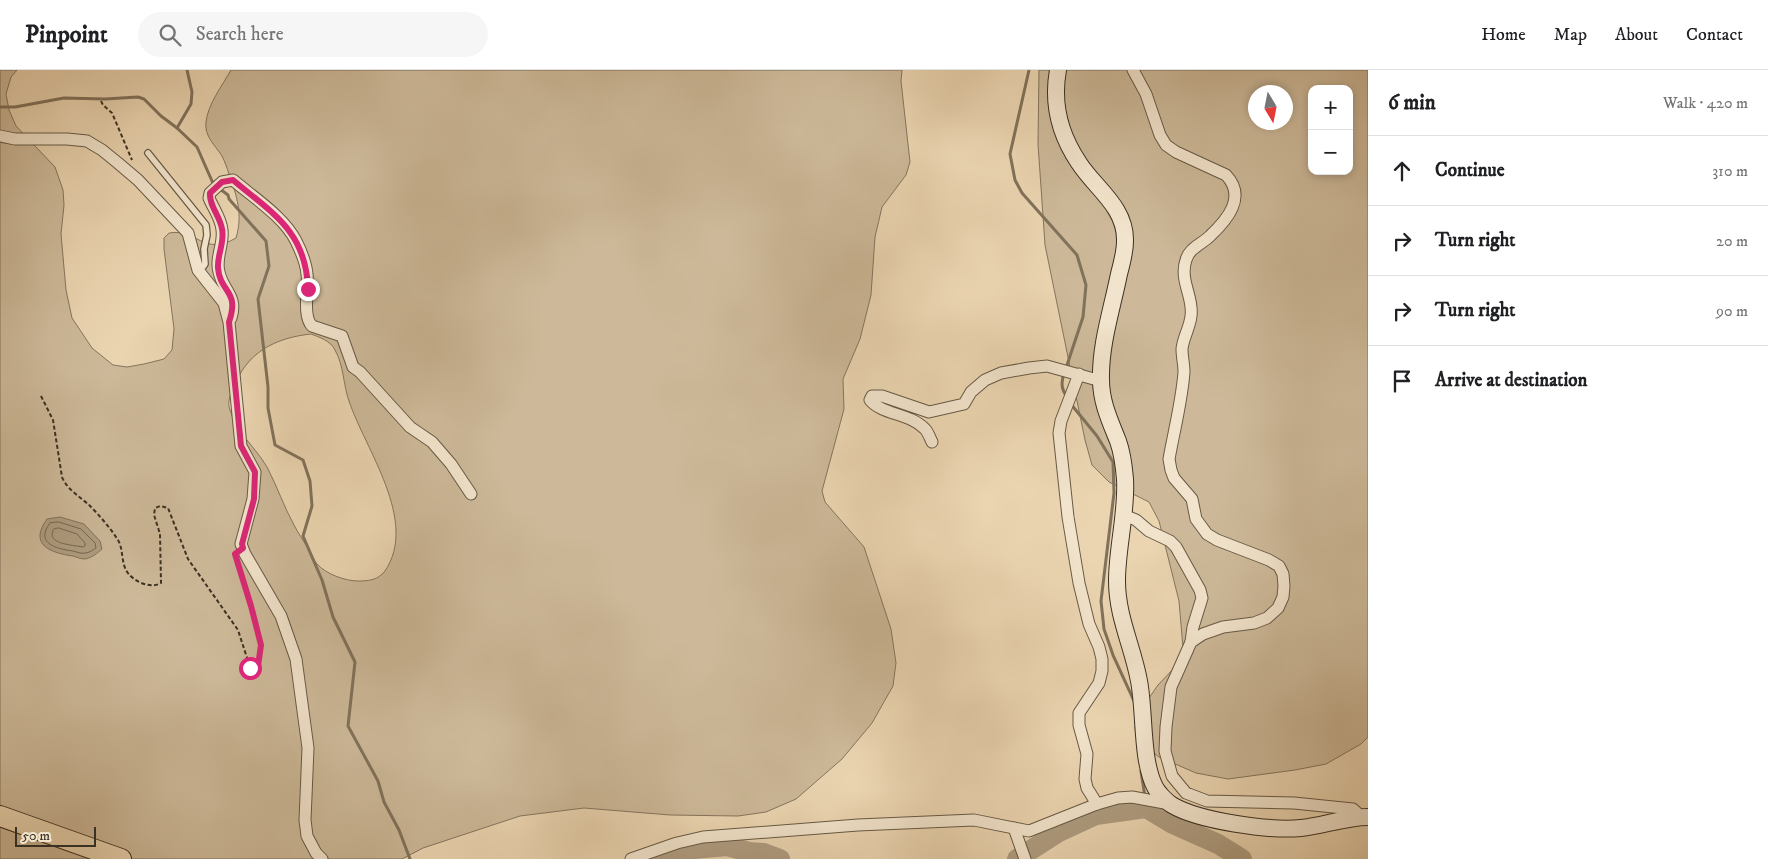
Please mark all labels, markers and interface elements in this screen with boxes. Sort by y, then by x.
search box [138,12,488,57]
text: Pinpoint [25,20,108,50]
icon: search [156,21,184,49]
text: Search here [196,23,284,46]
text: Home [1481,24,1526,46]
text: Map [1554,24,1587,46]
text: About [1615,24,1658,46]
text: Contact [1686,24,1743,46]
north arrow [1248,85,1293,130]
map controls [1308,85,1353,175]
button: + [1308,85,1353,130]
text: 6 min [1388,90,1436,116]
text: Walk · 420 m [1663,93,1748,113]
button: − [1308,130,1353,175]
icon: ahead [1388,157,1416,185]
text: Continue [1435,159,1505,182]
text: 310 m [1712,161,1748,181]
icon: right [1388,227,1416,255]
text: Turn right [1435,229,1515,252]
text: 20 m [1716,231,1748,251]
route end [297,278,320,301]
icon: right [1388,297,1416,325]
text: Turn right [1435,299,1515,322]
text: 90 m [1716,301,1748,321]
icon: arrive [1388,367,1416,395]
text: Arrive at destination [1435,369,1587,392]
route start [239,657,262,680]
scale bar [15,824,96,847]
text: 50 m [22,827,50,845]

